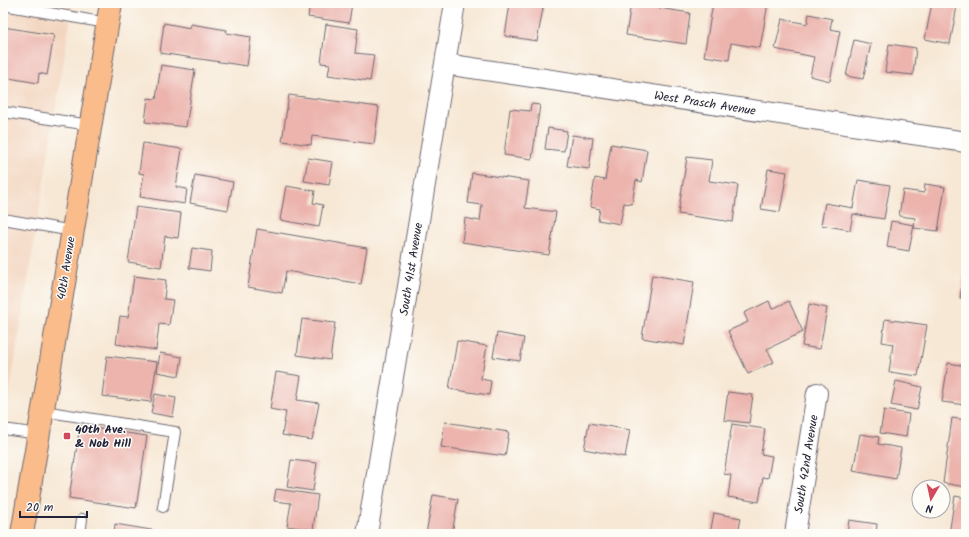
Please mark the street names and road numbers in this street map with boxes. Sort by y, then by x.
street label: West Prasch Avenue [653,86,758,121]
street label: South 41st Avenue [395,221,428,317]
street label: 40th Avenue [52,234,81,301]
street label: South 42nd Avenue [789,413,824,515]

